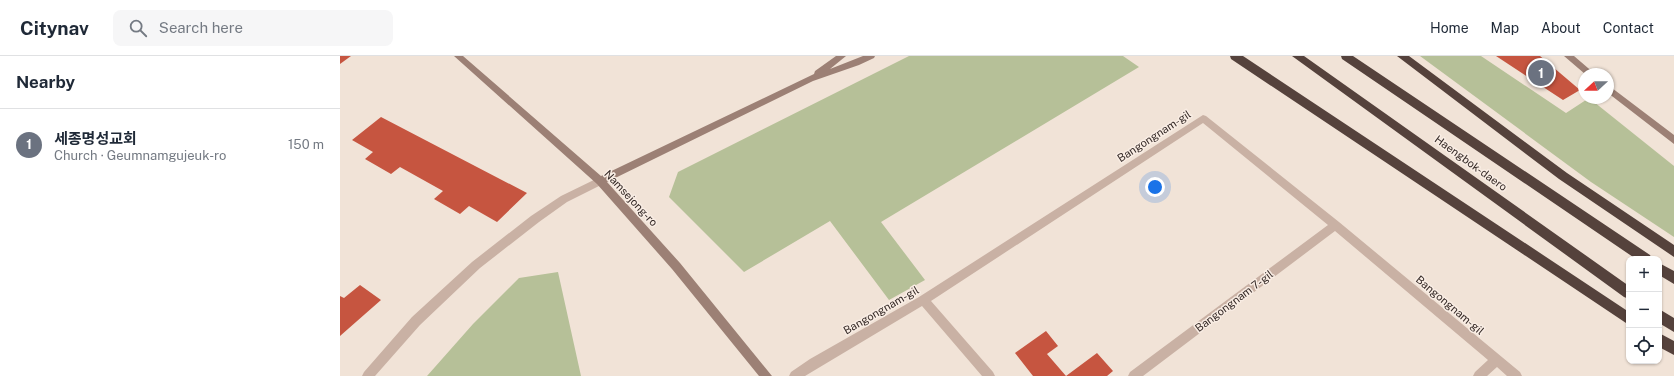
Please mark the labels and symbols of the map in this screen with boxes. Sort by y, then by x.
pin: 1 [1528,58,1554,88]
north arrow [1578,68,1614,104]
street label: Bangongnam-gil [1115,108,1193,164]
street label: Haengbok-daero [1433,133,1509,193]
street label: Namsejong-ro [602,168,660,228]
your location [1145,177,1165,197]
street label: Bangongnam 7-gil [1193,268,1275,334]
street label: Bangongnam-gil [1414,273,1486,337]
street label: Bangongnam-gil [841,284,921,336]

